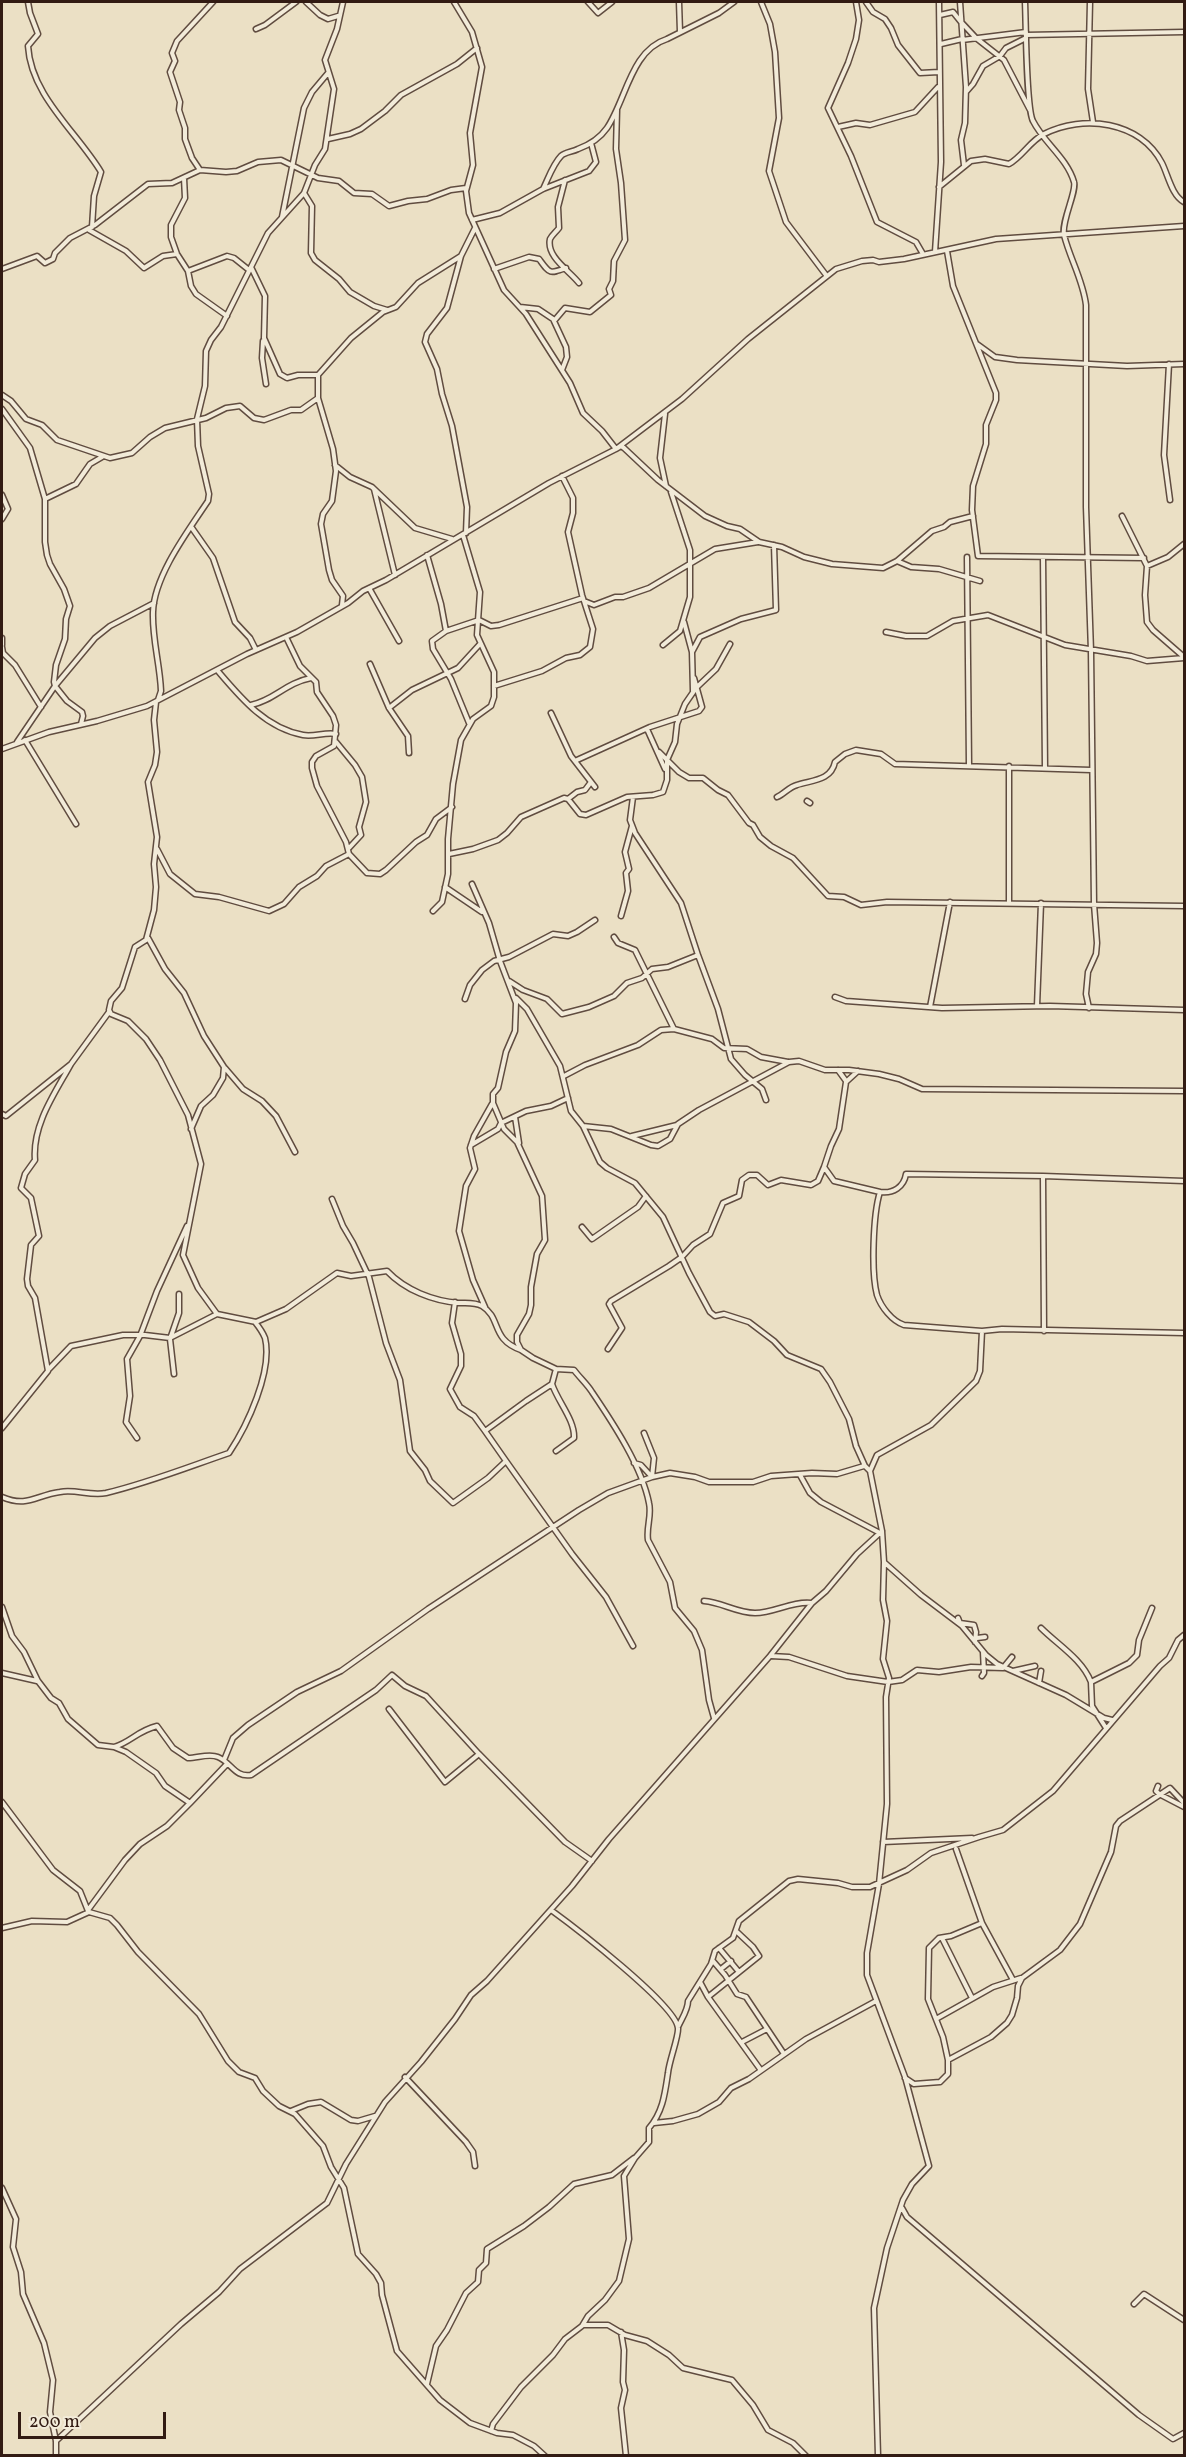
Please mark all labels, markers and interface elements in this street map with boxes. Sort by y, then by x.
scale bar [21,2400,170,2438]
text: 200 m [29,2410,80,2435]

